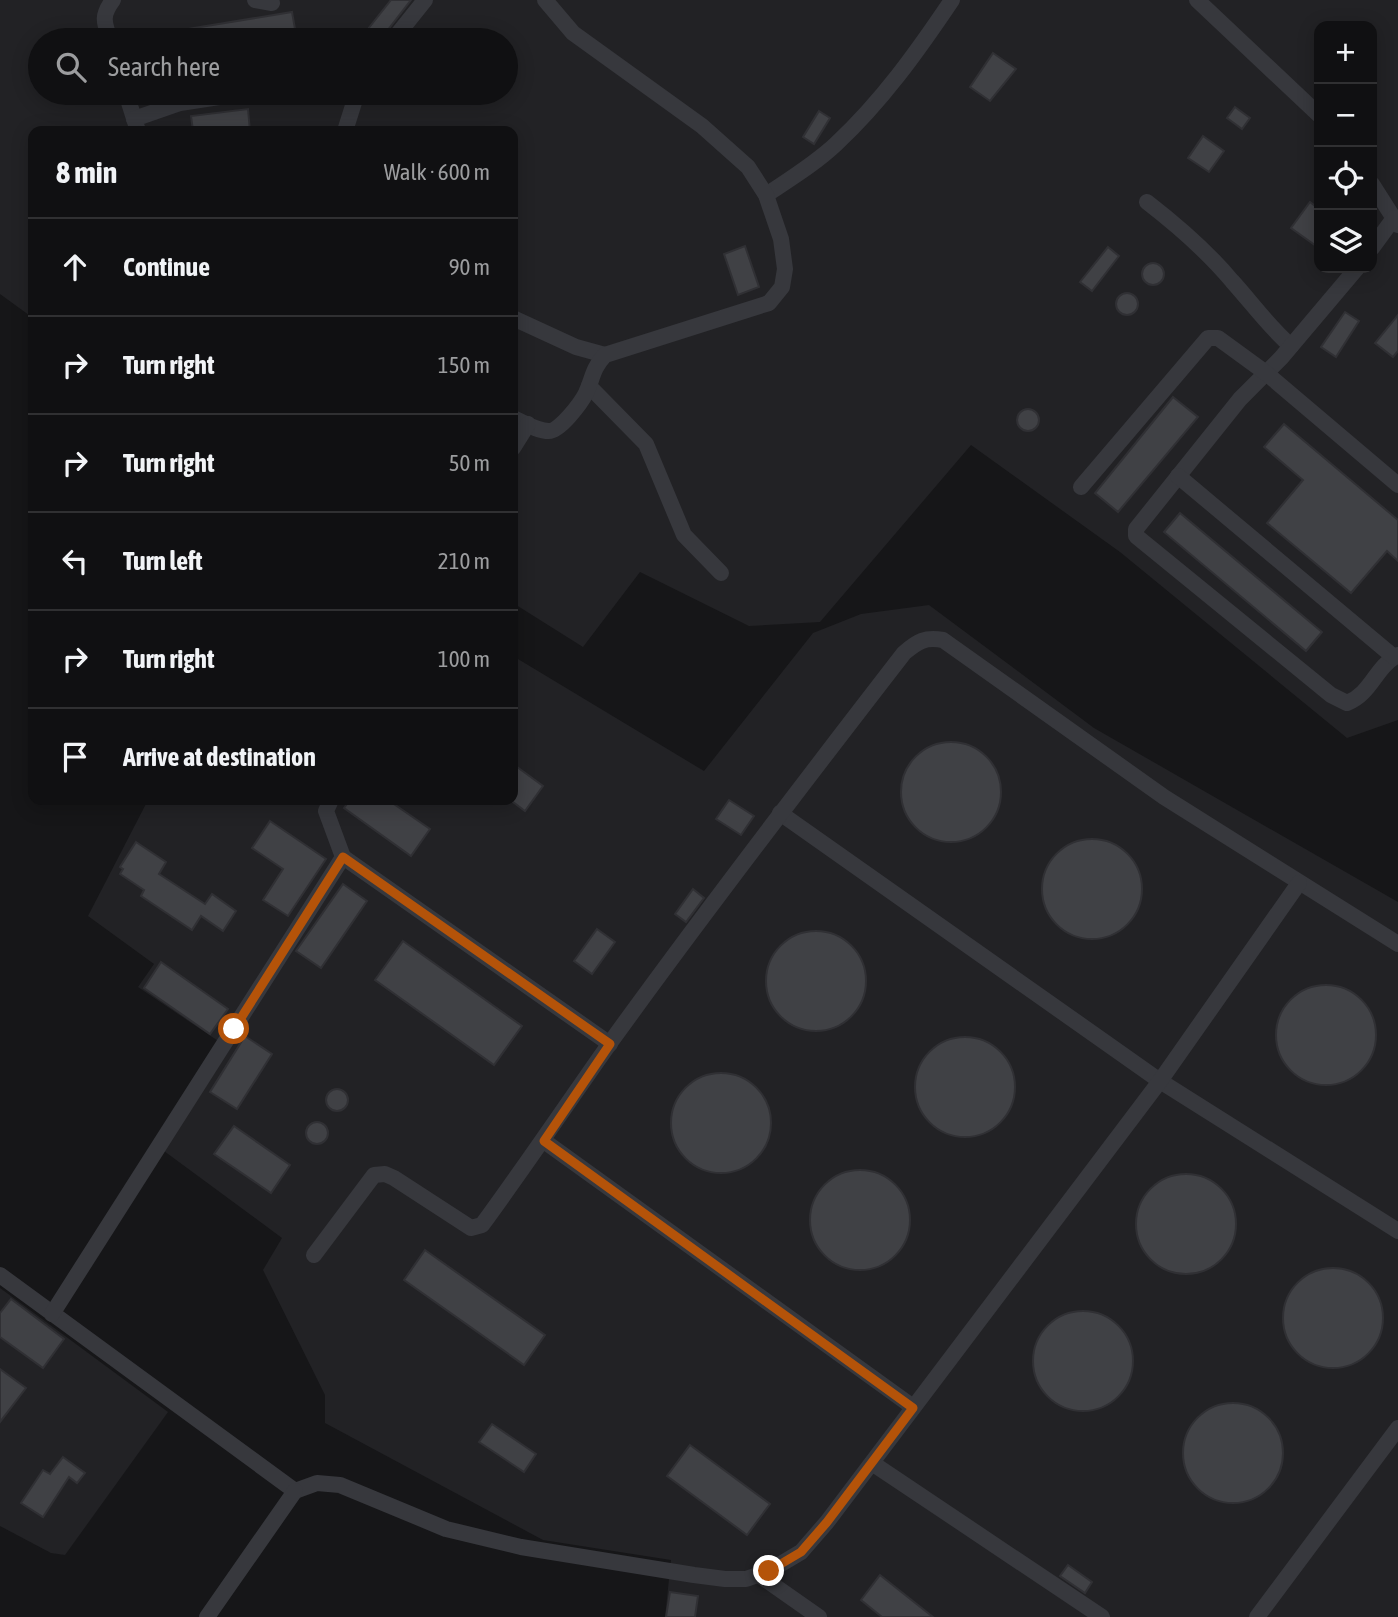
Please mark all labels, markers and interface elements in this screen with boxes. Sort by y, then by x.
map controls [1314,21,1377,273]
button: + [1314,21,1377,84]
search box [28,28,518,105]
icon: search [52,48,90,86]
text: Search here [108,52,220,82]
button: − [1314,84,1377,147]
button: locate [1314,147,1377,210]
text: 8 min [56,155,117,189]
text: Walk · 600 m [384,159,490,185]
button: layers [1314,210,1377,273]
icon: ahead [56,248,94,286]
text: Continue [123,252,210,282]
text: 90 m [449,254,490,280]
icon: right [56,346,94,384]
text: Turn right [123,350,214,380]
text: 150 m [438,352,490,378]
icon: right [56,444,94,482]
text: Turn right [123,448,214,478]
text: 50 m [449,450,490,476]
icon: left [56,542,94,580]
text: Turn left [123,546,203,576]
text: 210 m [438,548,490,574]
icon: right [56,640,94,678]
text: Turn right [123,644,214,674]
text: 100 m [438,646,490,672]
icon: arrive [56,738,94,776]
text: Arrive at destination [123,742,316,772]
route start [218,1013,249,1044]
route end [753,1555,784,1586]

